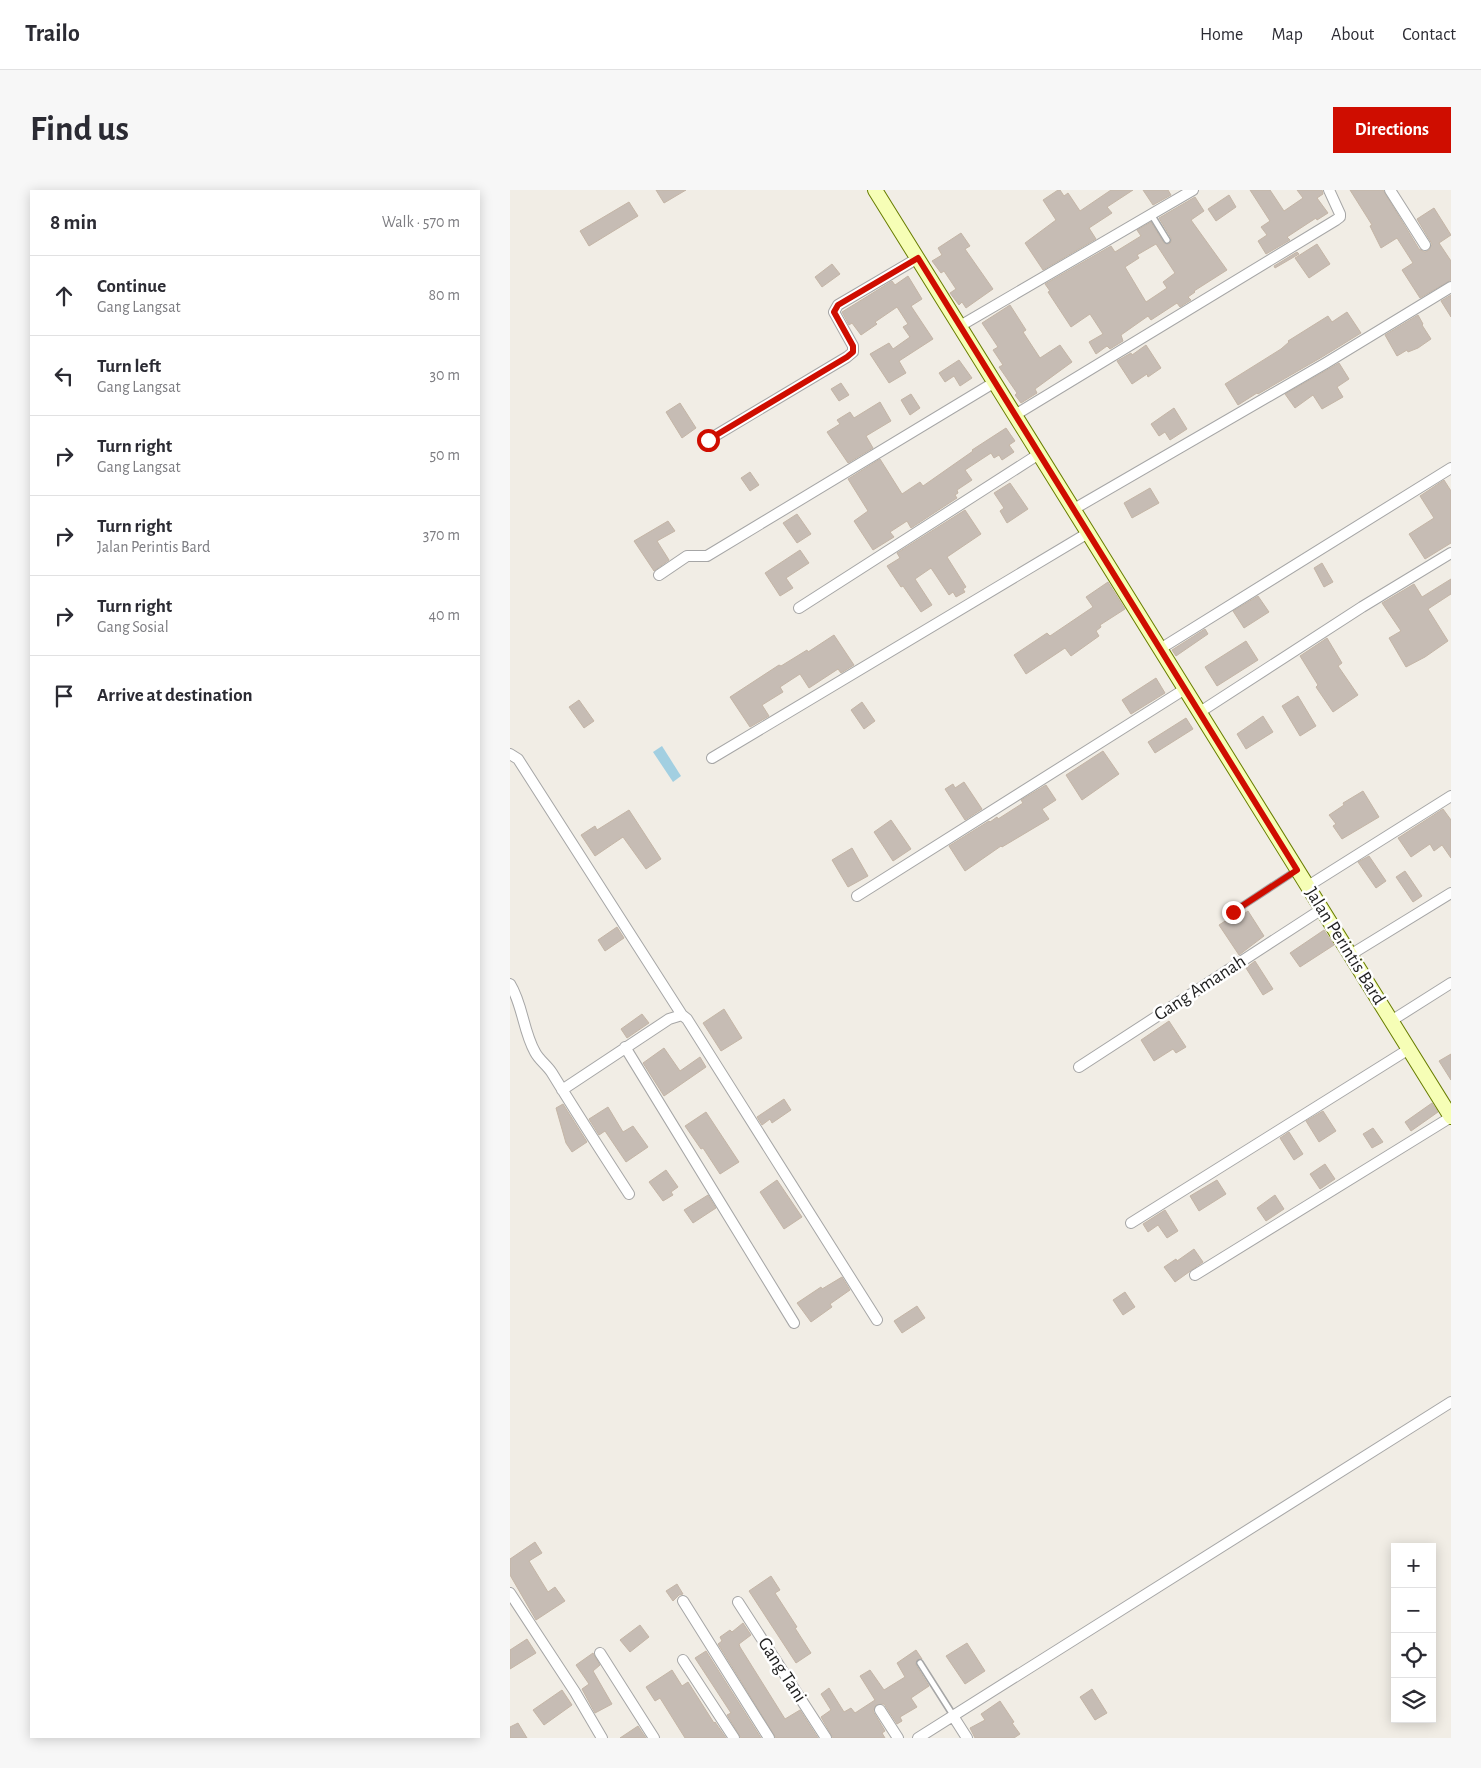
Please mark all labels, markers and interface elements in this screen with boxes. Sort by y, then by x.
text: Trailo [25,22,80,46]
text: Home [1200,26,1243,44]
text: Map [1271,26,1303,44]
text: About [1331,26,1374,44]
text: Contact [1402,26,1456,44]
button: Directions [1333,107,1451,153]
text: Find us [30,112,129,147]
text: 8 min [50,212,97,233]
text: Walk · 570 m [382,214,460,230]
text: Continue [97,277,166,296]
icon: ahead [50,282,78,310]
text: 80 m [429,287,460,303]
text: Gang Langsat [97,299,181,315]
text: Turn left [97,357,161,376]
icon: left [50,362,78,390]
text: 30 m [430,367,460,383]
text: Gang Langsat [97,379,181,395]
route start [697,429,720,452]
text: Turn right [97,437,172,456]
icon: right [50,442,78,470]
text: 50 m [429,447,460,463]
text: Gang Langsat [97,459,181,475]
text: Turn right [97,517,172,536]
icon: right [50,522,78,550]
text: 370 m [423,527,460,543]
text: Jalan Perintis Bard [97,539,210,555]
text: Turn right [97,597,172,616]
icon: right [50,602,78,630]
text: 40 m [428,607,460,623]
text: Gang Sosial [97,619,169,635]
icon: arrive [50,682,78,710]
text: Arrive at destination [97,686,253,705]
street label: Jalan Perintis Bard [1301,884,1389,1008]
route end [1222,901,1245,924]
street label: Gang Amanah [1151,951,1249,1025]
map controls [1391,1543,1436,1723]
button: + [1391,1543,1436,1588]
button: − [1391,1588,1436,1633]
button: locate [1391,1633,1436,1678]
street label: Gang Tani [754,1634,810,1706]
button: layers [1391,1678,1436,1723]

